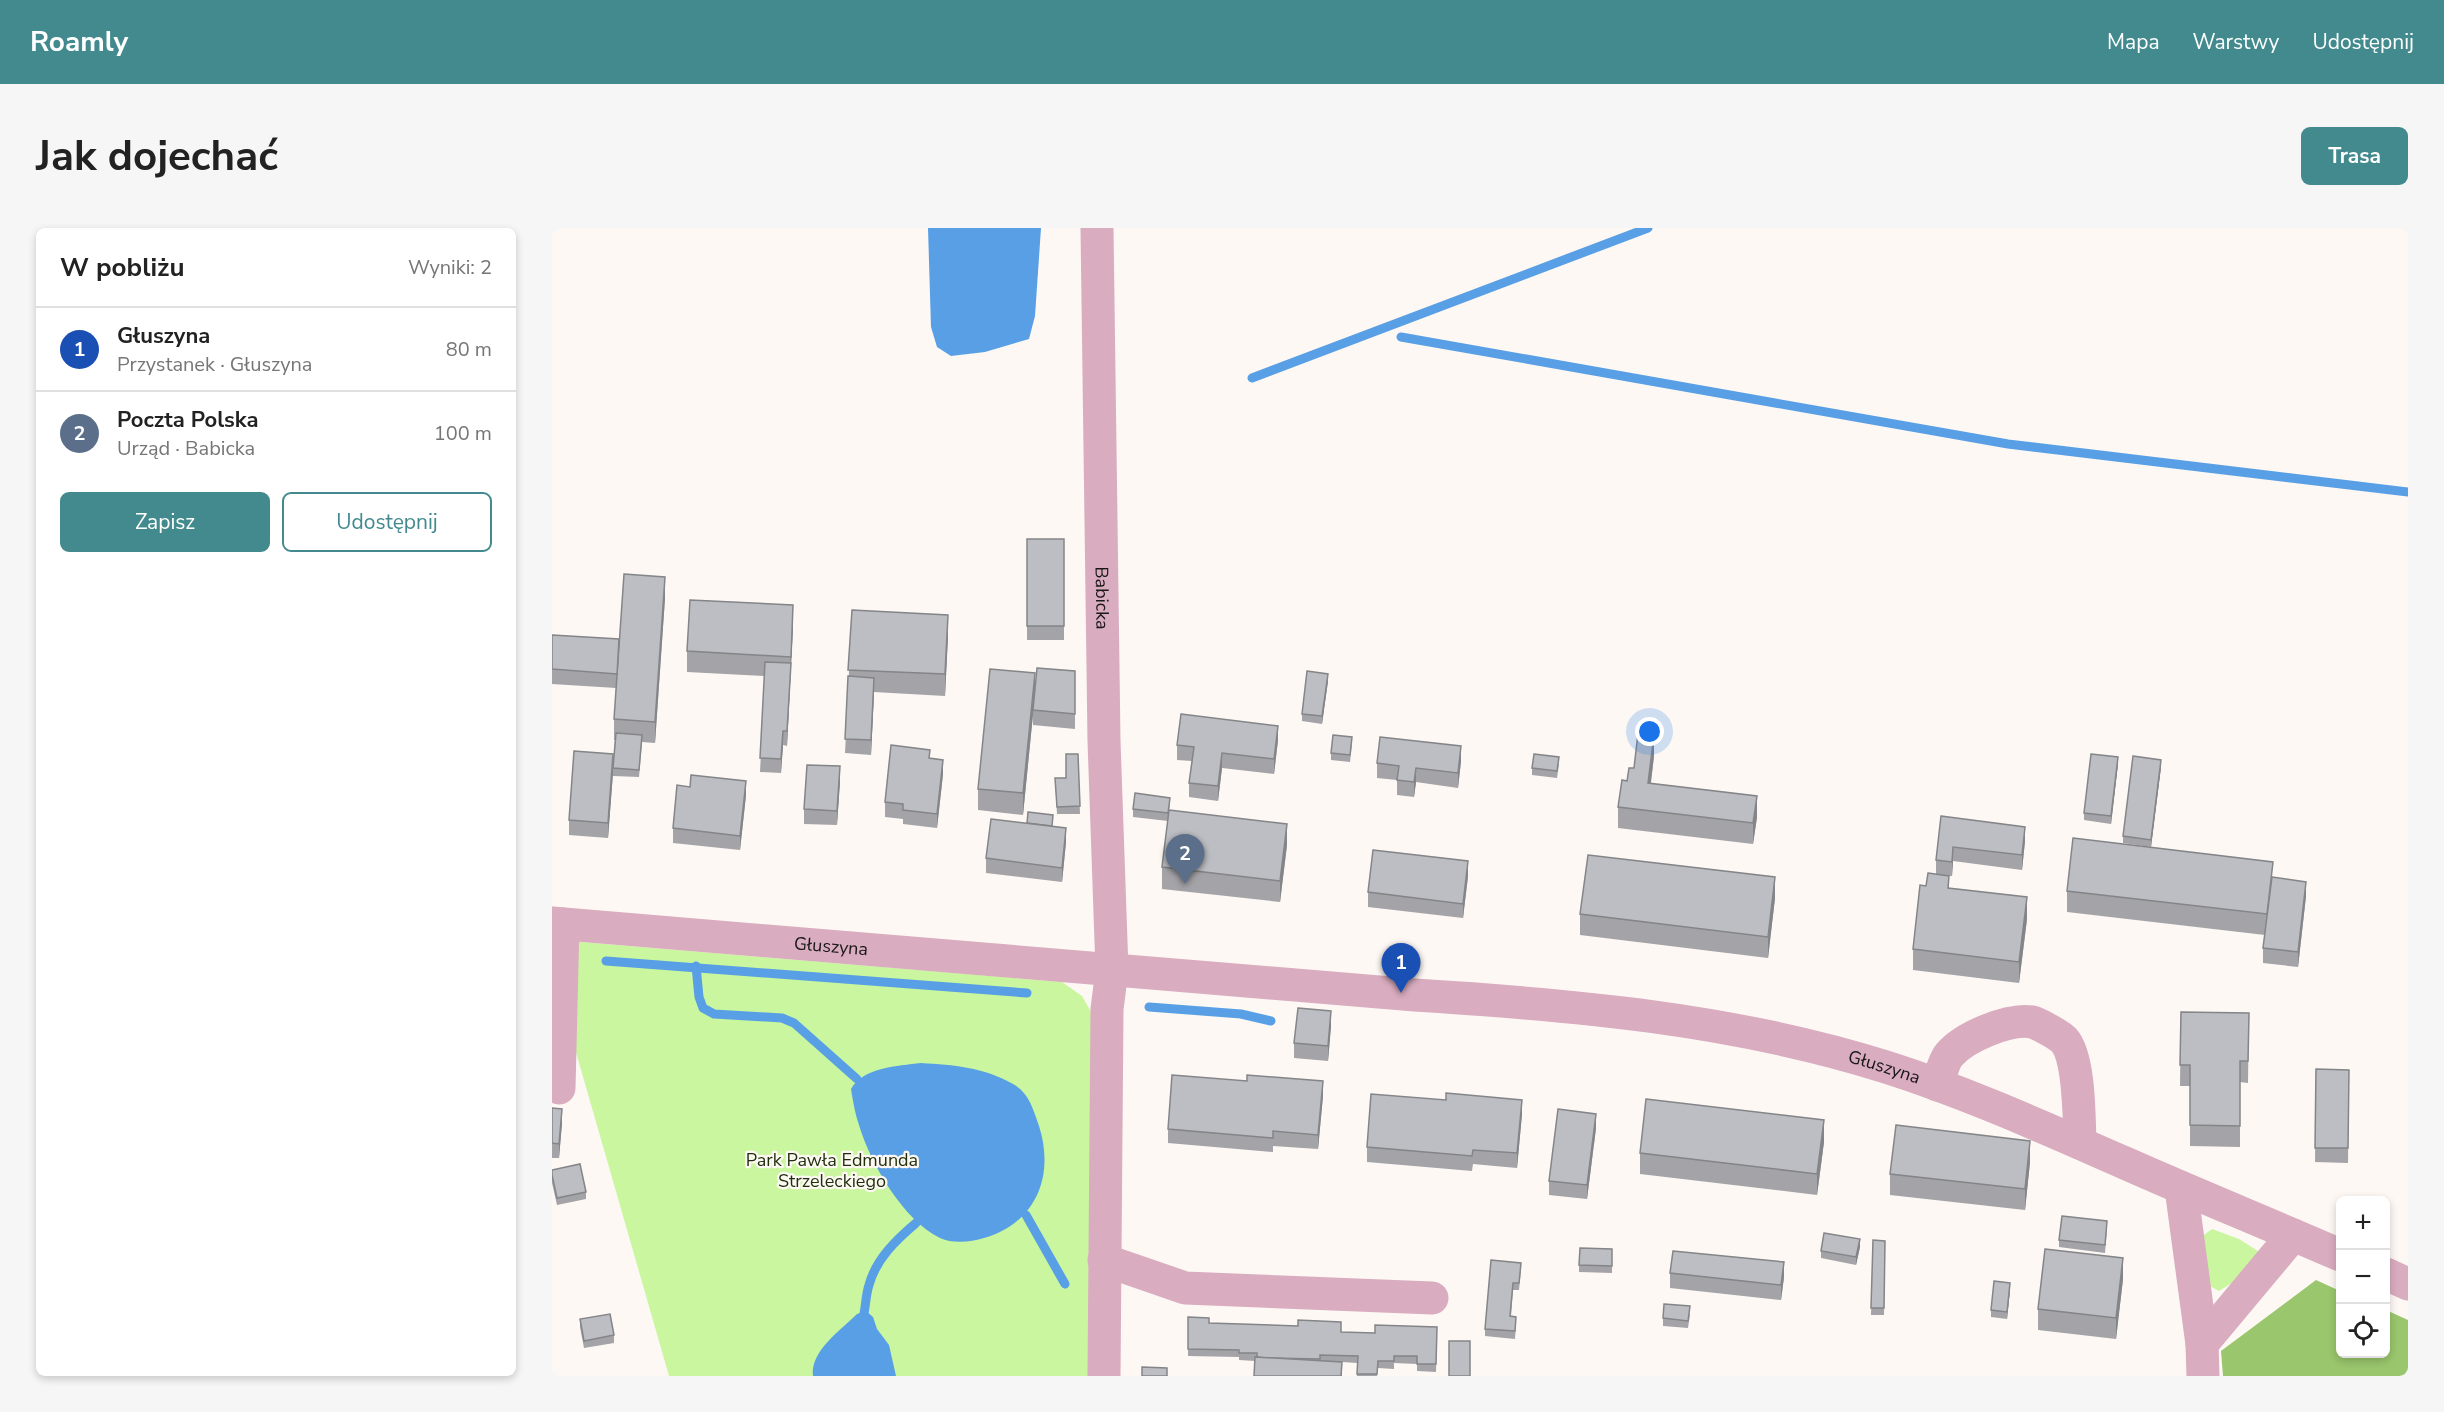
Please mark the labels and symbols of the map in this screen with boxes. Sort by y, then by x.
street label: Babicka [1090,566,1114,630]
your location [1635,717,1664,746]
pin: 2 [1166,834,1204,884]
street label: Głuszyna [793,931,869,961]
pin: 1 [1382,944,1420,993]
street label: Głuszyna [1845,1044,1924,1090]
park label: Park Pawła Edmunda Strzeleckiego [746,1148,918,1193]

